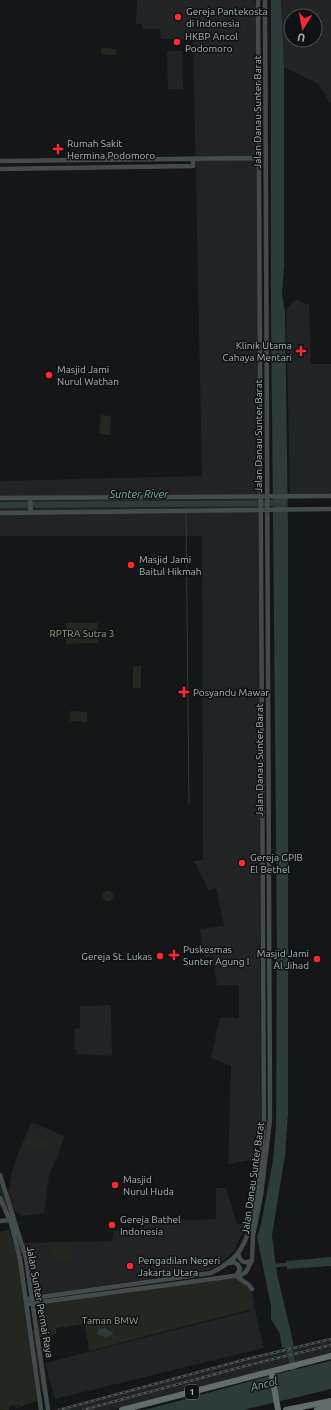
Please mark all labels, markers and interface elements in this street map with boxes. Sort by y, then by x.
place label: Gereja Pantekosta di Indonesia [186,6,268,29]
north arrow [283,8,323,48]
marker: Gereja Pantekosta di Indonesia [173,12,183,22]
place label: HKBP Ancol Podomoro [185,31,238,54]
text: U [296,31,306,44]
marker: HKBP Ancol Podomoro [172,37,182,47]
street label: Jalan Danau Sunter Barat [252,55,263,169]
place label: Rumah Sakit Hermina Podomoro [67,138,155,161]
marker: Rumah Sakit Hermina Podomoro [52,143,64,155]
place label: Klinik Utama Cahaya Mentari [222,340,292,363]
marker: Klinik Utama Cahaya Mentari [295,345,307,357]
place label: Masjid Jami Nurul Wathan [57,364,119,387]
marker: Masjid Jami Nurul Wathan [44,370,54,380]
street label: Jalan Danau Sunter Barat [253,379,264,493]
water label: Sunter River [109,488,169,500]
place label: Masjid Jami Baitul Hikmah [139,554,201,577]
marker: Masjid Jami Baitul Hikmah [126,560,136,570]
park label: RPTRA Sutra 3 [50,628,114,639]
marker: Posyandu Mawar [178,686,190,698]
place label: Posyandu Mawar [193,687,269,698]
street label: Jalan Danau Sunter Barat [254,703,265,817]
place label: Gereja GPIB El Bethel [250,852,303,875]
marker: Gereja GPIB El Bethel [237,858,247,868]
place label: Puskesmas Sunter Agung I [183,944,249,967]
place label: Masjid Jami Al Jihad [257,948,309,971]
marker: Puskesmas Sunter Agung I [168,949,180,961]
place label: Gereja St. Lukas [81,951,152,962]
marker: Gereja St. Lukas [155,951,165,961]
marker: Masjid Jami Al Jihad [312,954,322,964]
street label: Jalan Danau Sunter Barat [240,1121,266,1235]
place label: Masjid Nurul Huda [123,1174,174,1197]
marker: Masjid Nurul Huda [110,1180,120,1190]
place label: Gereja Bathel Indonesia [120,1214,181,1237]
marker: Gereja Bathel Indonesia [107,1220,117,1230]
street label: Jalan Sunter Permai Raya [25,1245,55,1359]
place label: Pengadilan Negeri Jakarta Utara [138,1255,220,1278]
marker: Pengadilan Negeri Jakarta Utara [125,1261,135,1271]
park label: Taman BMW [82,1315,138,1326]
water label: Ancol [248,1375,279,1393]
road number: 1 [185,1385,199,1399]

